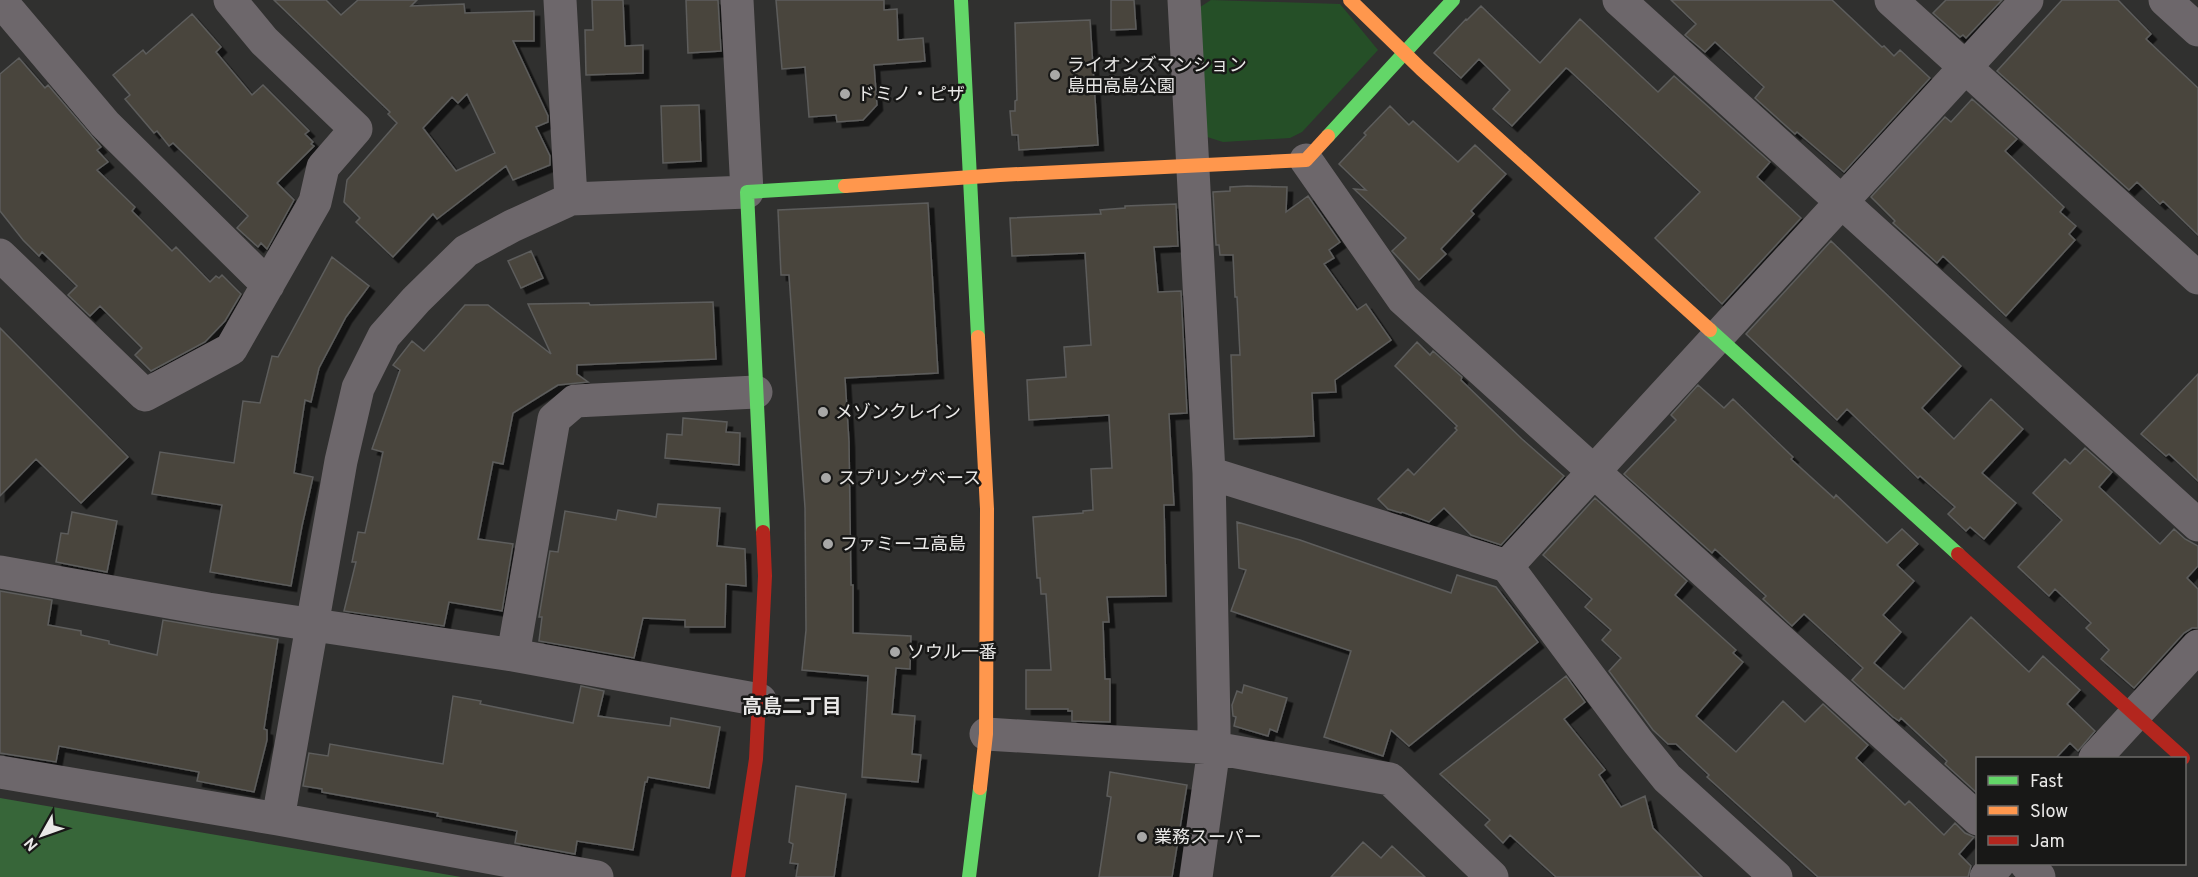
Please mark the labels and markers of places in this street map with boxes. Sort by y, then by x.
place label: ライオンズマンション 島田高島公園 [1067,55,1247,99]
marker: ライオンズマンション 島田高島公園 [1048,68,1062,82]
place label: ドミノ・ピザ [857,84,965,107]
marker: ドミノ・ピザ [838,87,852,101]
place label: メゾンクレイン [835,402,961,425]
marker: メゾンクレイン [816,405,830,419]
place label: スプリングベース [838,468,981,491]
marker: スプリングベース [819,471,833,485]
place label: ファミーユ高島 [840,534,966,557]
marker: ファミーユ高島 [821,537,835,551]
place label: ソウル一番 [907,642,997,665]
marker: ソウル一番 [888,645,902,659]
place label: 業務スーパー [1154,827,1262,850]
marker: 業務スーパー [1135,830,1149,844]

